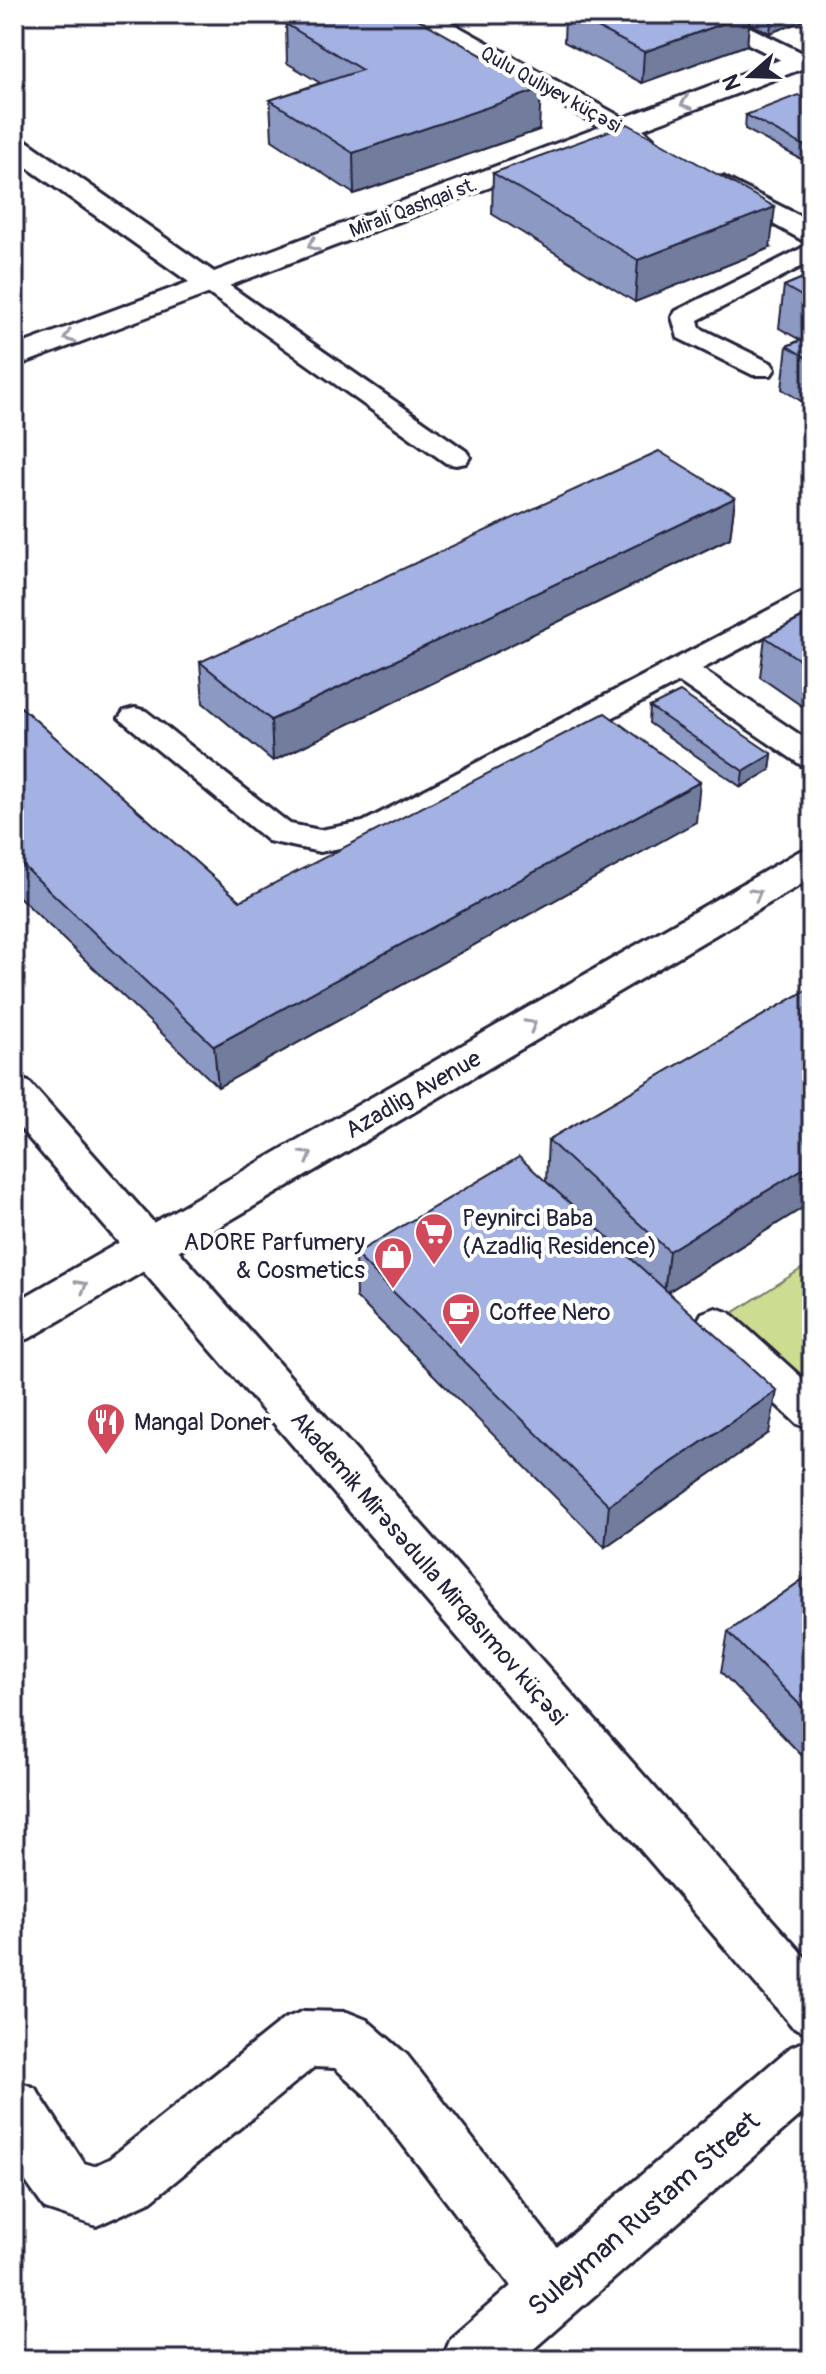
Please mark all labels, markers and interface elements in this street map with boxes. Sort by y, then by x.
north arrow [710,36,790,116]
street label: Qulu Quliyev küçəsi [476,40,626,138]
text: N [716,71,748,94]
one-way arrow [680,93,694,110]
street label: Mirali Qashqai st. [346,172,481,243]
one-way arrow [306,235,320,252]
one-way arrow [63,327,77,344]
one-way arrow [747,888,762,904]
one-way arrow [522,1019,537,1035]
street label: Azadlig Avenue [340,1044,486,1145]
one-way arrow [298,1150,313,1166]
place label: Peynirci Baba (Azadliq Residence) [462,1204,657,1261]
supermarket icon: Peynirci Baba (Azadliq Residence) [413,1211,455,1266]
place label: ADORE Parfumery & Cosmetics [183,1228,365,1285]
shop icon: ADORE Parfumery & Cosmetics [372,1235,414,1290]
one-way arrow [73,1280,87,1296]
cafe icon: Coffee Nero [440,1291,482,1346]
place label: Coffee Nero [489,1298,610,1327]
restaurant icon: Mangal Doner [85,1401,127,1456]
street label: Akademik Mirəsədulla Mirqasımov küçəsi [284,1405,573,1731]
place label: Mangal Doner [134,1408,272,1437]
street label: Suleyman Rustam Street [521,2103,768,2324]

